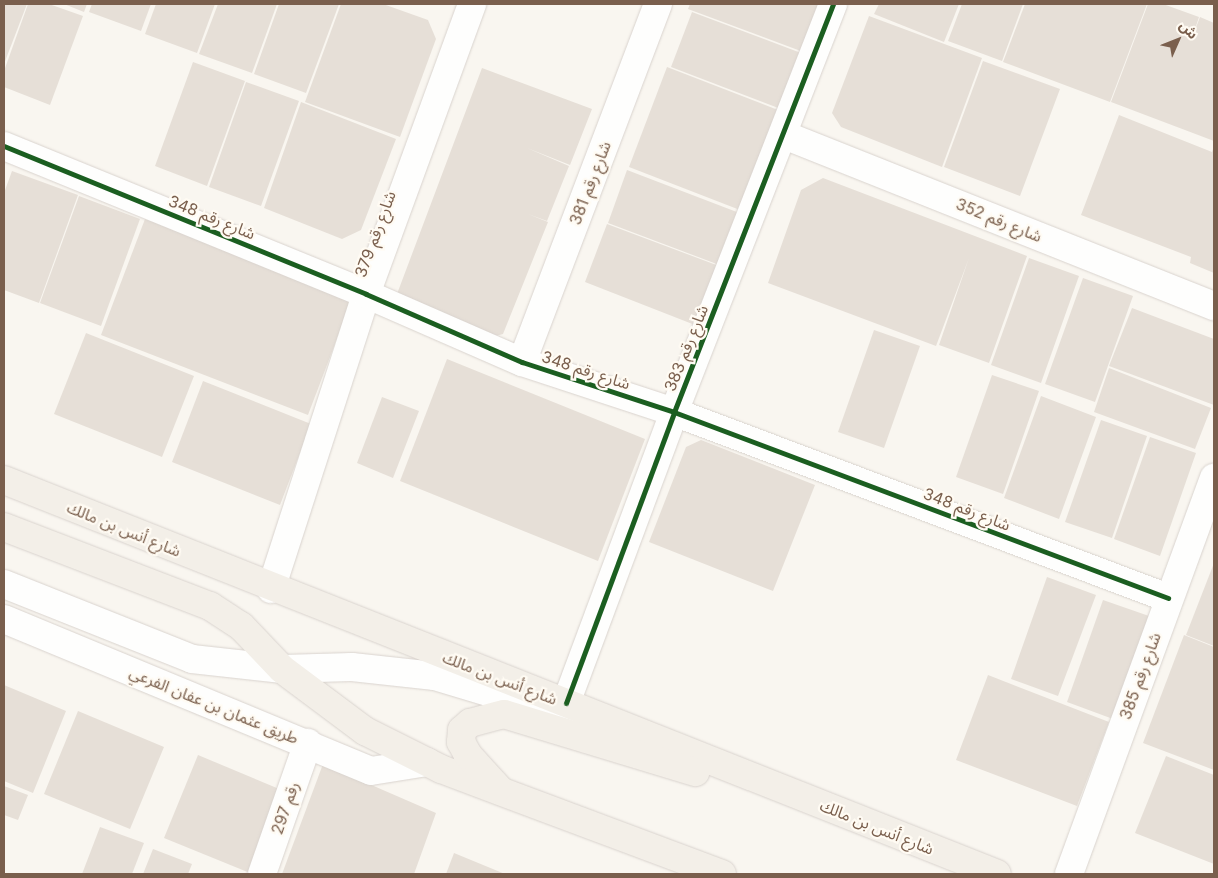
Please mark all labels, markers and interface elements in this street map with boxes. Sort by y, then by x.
north arrow [1153,15,1203,65]
text: ش [1176,16,1202,42]
street label: شارع رقم 381 [565,138,615,228]
street label: شارع رقم 379 [351,188,399,280]
street label: شارع رقم 348 [166,191,258,243]
street label: شارع رقم 352 [953,194,1045,246]
street label: شارع رقم 383 [660,302,712,394]
street label: شارع رقم 348 [539,347,633,393]
street label: شارع رقم 348 [921,484,1013,534]
street label: شارع أنس بن مالك [64,497,184,561]
street label: شارع رقم 385 [1115,630,1165,722]
street label: شارع أنس بن مالك [440,647,560,709]
street label: طريق عثمان بن عفان الفرعي [127,662,301,748]
street label: رقم 297 [267,779,303,837]
street label: شارع أنس بن مالك [817,795,937,859]

